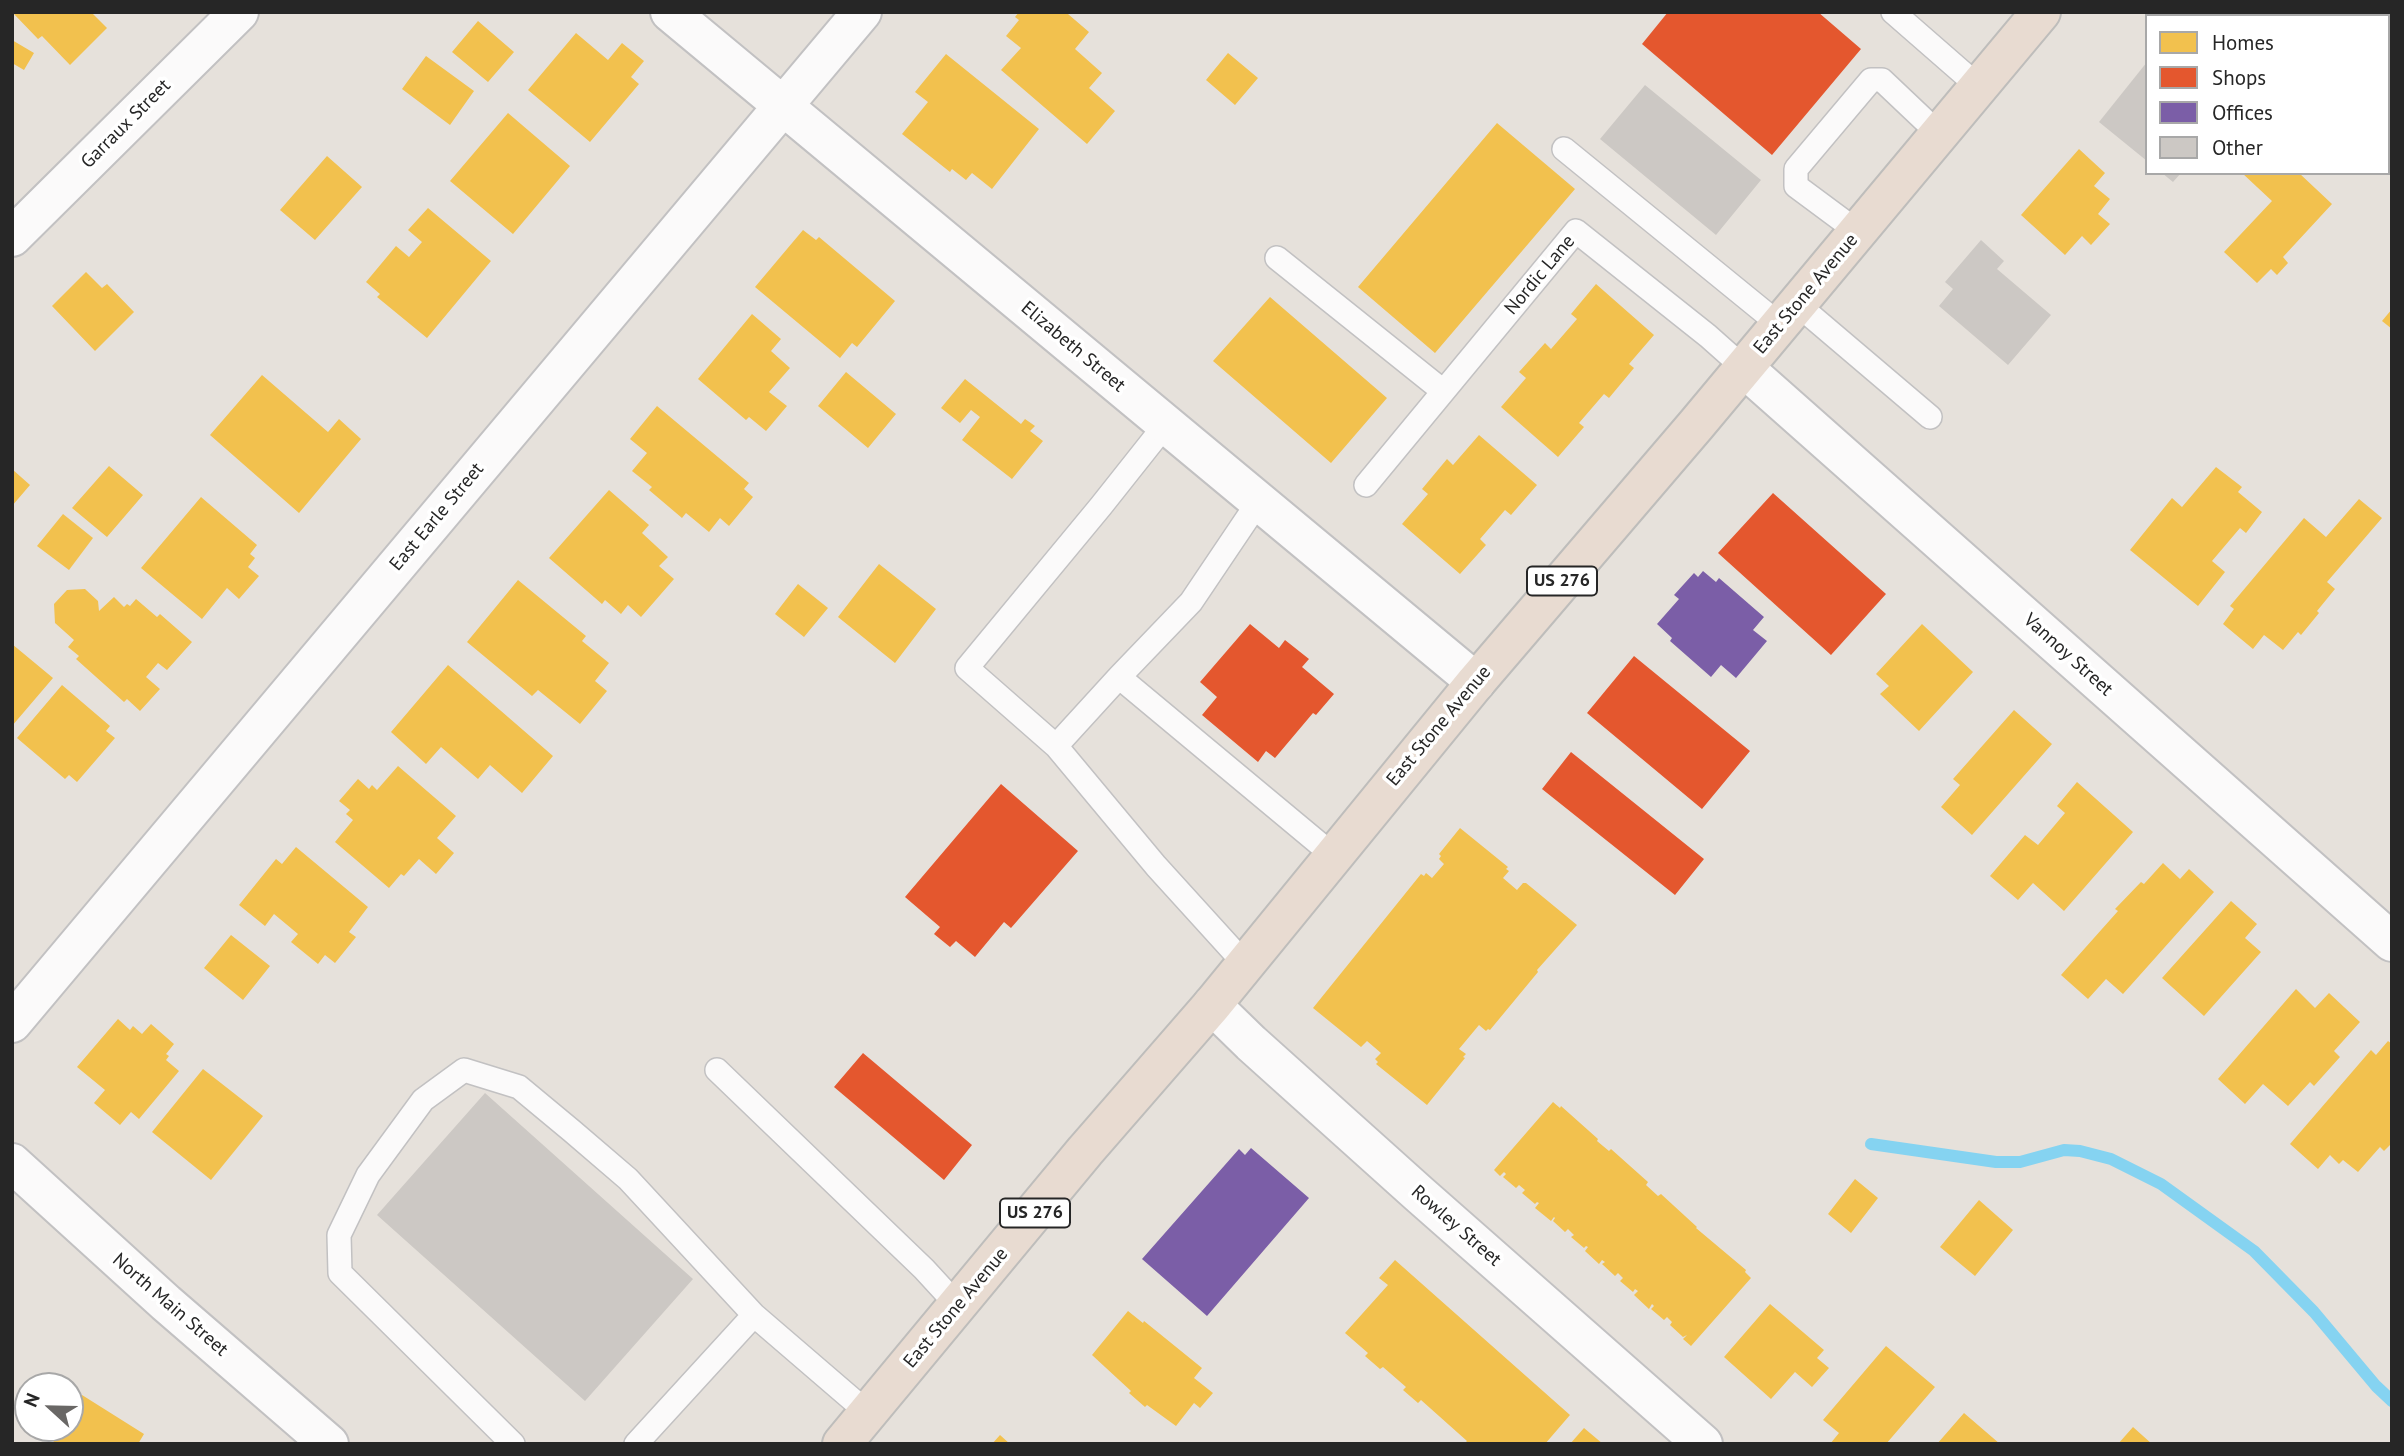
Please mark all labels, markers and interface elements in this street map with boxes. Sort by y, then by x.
legend [2145,14,2390,175]
text: Homes [2212,29,2274,56]
text: Shops [2212,64,2266,91]
street label: Garraux Street [77,75,175,173]
text: Offices [2212,99,2273,126]
text: Other [2212,134,2263,161]
street label: East Stone Avenue [1749,229,1863,359]
street label: Nordic Lane [1500,230,1580,320]
street label: Elizabeth Street [1016,297,1130,397]
street label: East Earle Street [385,458,489,576]
road number: US 276 [1527,566,1597,596]
street label: Vannoy Street [2019,609,2117,701]
street label: East Stone Avenue [1382,661,1496,791]
street label: Rowley Street [1406,1181,1506,1271]
road number: US 276 [1000,1198,1070,1228]
street label: East Stone Avenue [899,1243,1013,1373]
street label: North Main Street [108,1249,232,1361]
north arrow [14,1372,84,1442]
text: N [18,1390,45,1410]

